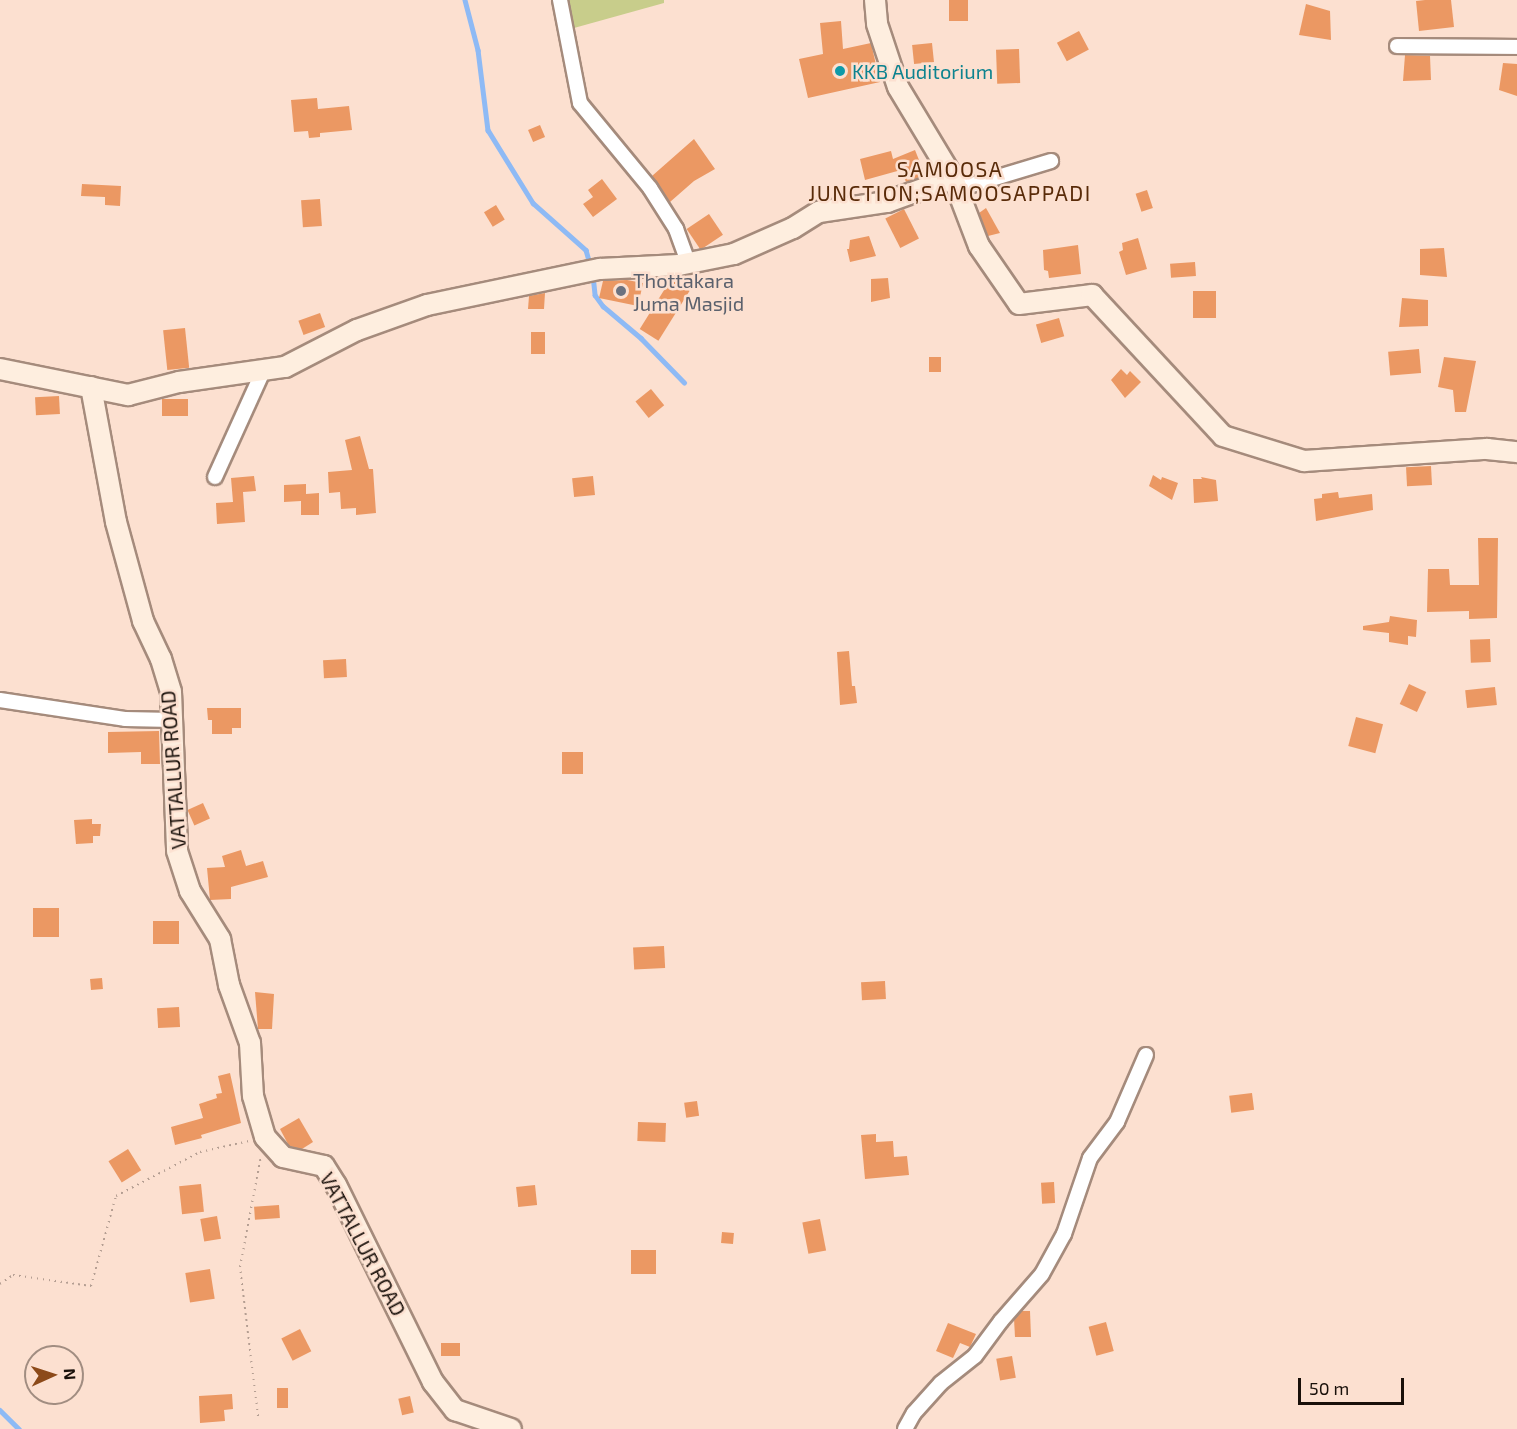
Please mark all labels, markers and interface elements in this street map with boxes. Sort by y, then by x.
place label: KKB Auditorium [852,59,994,83]
marker: KKB Auditorium [833,64,847,78]
district label: SAMOOSA JUNCTION;SAMOOSAPPADI [808,156,1092,206]
place label: Thottakara Juma Masjid [633,268,744,315]
marker: Thottakara Juma Masjid [614,284,628,298]
street label: VATTALLUR ROAD [155,690,191,850]
street label: VATTALLUR ROAD [315,1168,411,1320]
north arrow [24,1345,84,1405]
scale bar [1301,1366,1408,1404]
text: N [61,1368,80,1380]
text: 50 m [1309,1377,1349,1399]

